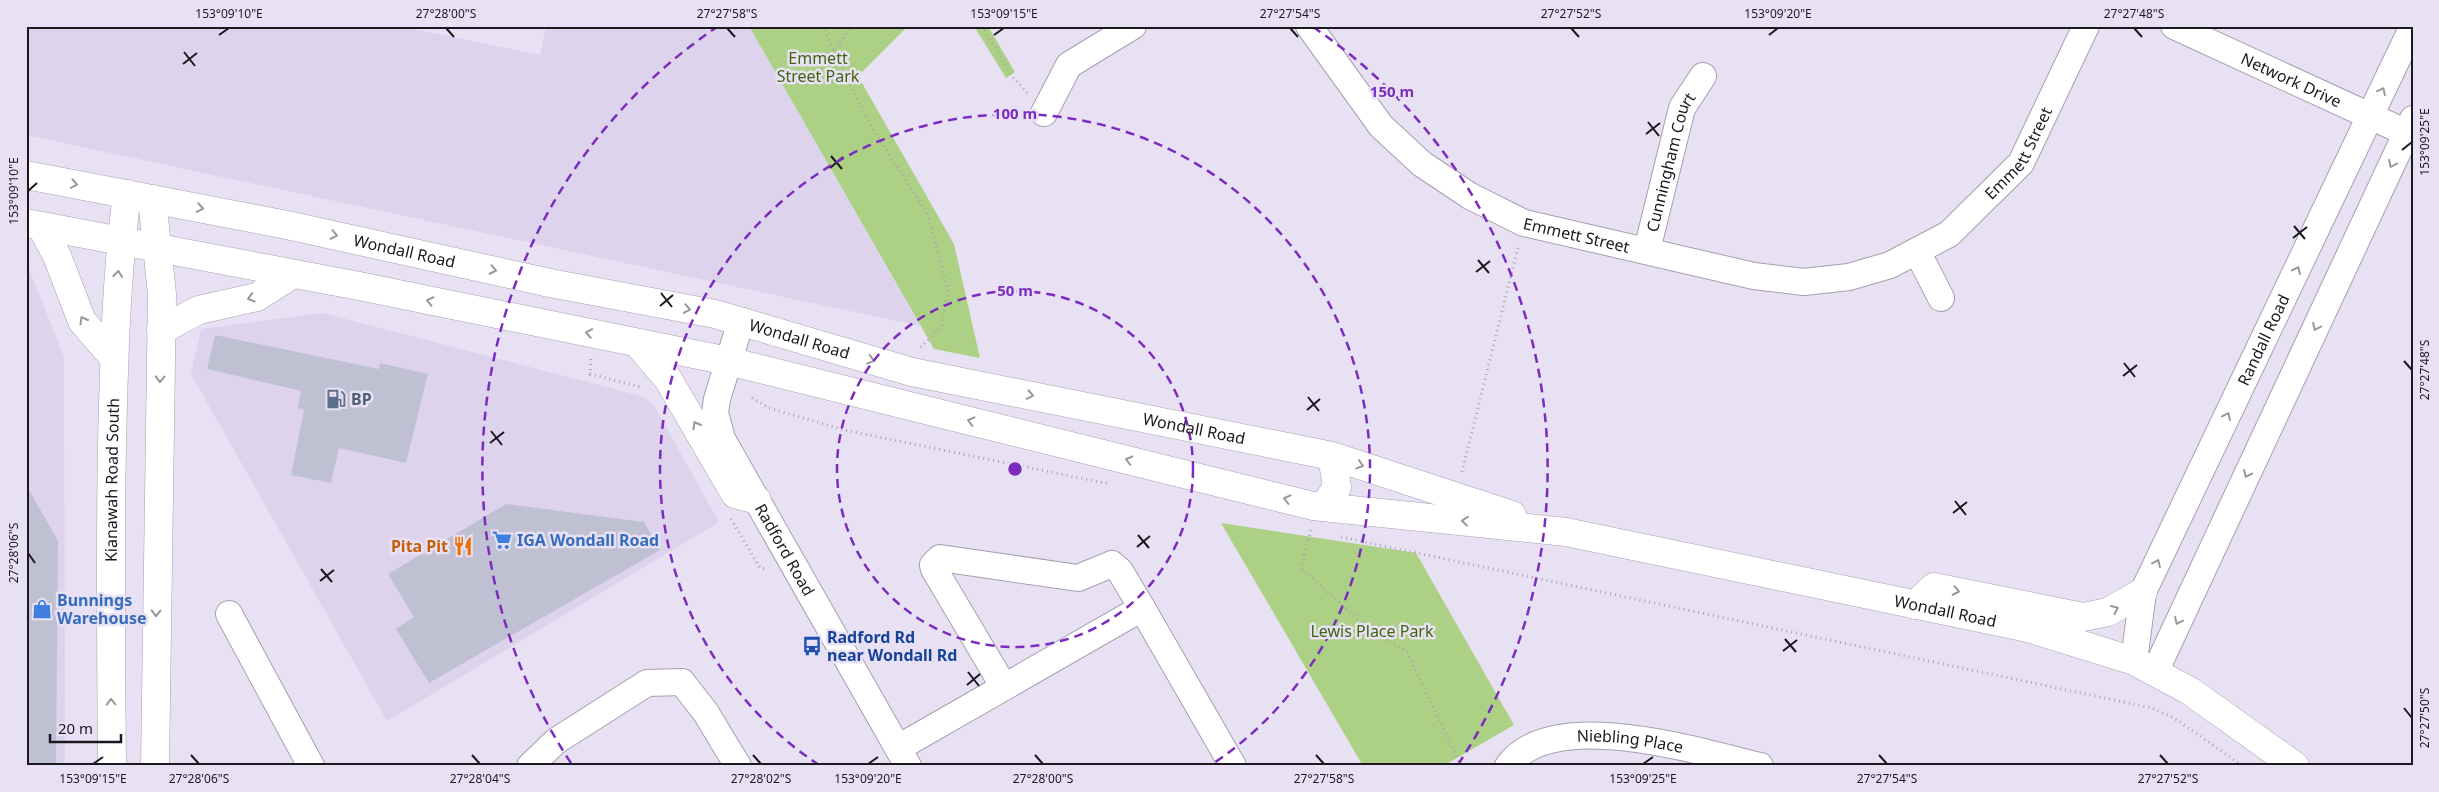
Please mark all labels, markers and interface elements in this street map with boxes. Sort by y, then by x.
text: 153°09'10"E [195,5,263,22]
text: 27°28'00"S [416,5,477,22]
text: 27°27'58"S [697,5,758,22]
text: 153°09'15"E [970,5,1038,22]
text: 27°27'54"S [1260,5,1321,22]
text: 27°27'52"S [1541,5,1602,22]
text: 153°09'20"E [1744,5,1812,22]
text: 27°27'48"S [2104,5,2165,22]
park label: Emmett Street Park [777,47,860,87]
street label: Network Drive [2237,47,2345,112]
text: 150 m [1370,81,1414,101]
one-way arrow [2375,87,2386,96]
street label: Cunningham Court [1641,88,1700,234]
text: 100 m [993,103,1037,123]
street label: Emmett Street [1979,103,2057,204]
text: 153°09'25"E [2416,108,2433,176]
text: 153°09'10"E [5,157,22,225]
one-way arrow [2388,159,2399,168]
one-way arrow [70,179,79,189]
one-way arrow [195,202,204,212]
street label: Emmett Street [1521,212,1632,258]
one-way arrow [330,229,339,240]
street label: Wondall Road [351,229,458,273]
one-way arrow [489,264,498,275]
one-way arrow [2290,266,2300,275]
one-way arrow [112,270,123,278]
text: 50 m [997,280,1033,300]
street label: Randall Road [2232,291,2294,389]
one-way arrow [247,292,256,303]
one-way arrow [426,296,435,307]
one-way arrow [682,303,691,314]
street label: Wondall Road [747,314,852,364]
one-way arrow [80,317,90,326]
one-way arrow [2312,322,2322,331]
one-way arrow [585,329,594,339]
text: 27°27'48"S [2416,339,2433,400]
one-way arrow [867,354,875,364]
one-way arrow [155,375,166,383]
fuel station icon: BP [325,388,347,410]
place label: BP [351,388,372,410]
one-way arrow [1025,390,1034,400]
street label: Kianawah Road South [100,398,124,562]
street label: Wondall Road [1141,407,1247,449]
one-way arrow [2220,412,2231,421]
one-way arrow [967,416,976,427]
one-way arrow [692,422,702,431]
one-way arrow [1125,455,1134,466]
one-way arrow [1355,459,1364,469]
centre of rings [1006,460,1024,478]
one-way arrow [2243,469,2253,478]
one-way arrow [1283,494,1292,505]
street label: Radford Road [750,500,820,600]
one-way arrow [1461,516,1469,527]
text: 27°28'06"S [5,522,22,583]
supermarket icon: IGA Wondall Road [491,529,513,551]
place label: IGA Wondall Road [517,529,659,551]
place label: Pita Pit [391,535,448,557]
restaurant icon: Pita Pit [452,535,474,557]
one-way arrow [2151,559,2161,568]
one-way arrow [1952,585,1961,596]
place label: Bunnings Warehouse [57,589,147,629]
street label: Wondall Road [1892,590,1999,632]
shop icon: Bunnings Warehouse [31,598,53,620]
one-way arrow [2110,604,2119,615]
one-way arrow [151,609,161,617]
one-way arrow [2174,616,2185,625]
park label: Lewis Place Park [1310,620,1434,642]
place label: Radford Rd near Wondall Rd [827,626,957,666]
bus stop icon: Radford Rd near Wondall Rd [801,635,823,657]
text: 27°27'50"S [2416,687,2433,748]
one-way arrow [106,697,117,705]
scale bar [50,712,121,744]
text: 20 m [58,718,93,738]
street label: Niebling Place [1576,724,1685,758]
text: 153°09'15"E [59,770,127,787]
text: 27°28'06"S [169,770,230,787]
text: 27°28'04"S [450,770,511,787]
text: 27°28'02"S [731,770,792,787]
text: 153°09'20"E [834,770,902,787]
text: 27°28'00"S [1013,770,1074,787]
text: 27°27'58"S [1294,770,1355,787]
text: 153°09'25"E [1609,770,1677,787]
text: 27°27'54"S [1857,770,1918,787]
text: 27°27'52"S [2138,770,2199,787]

